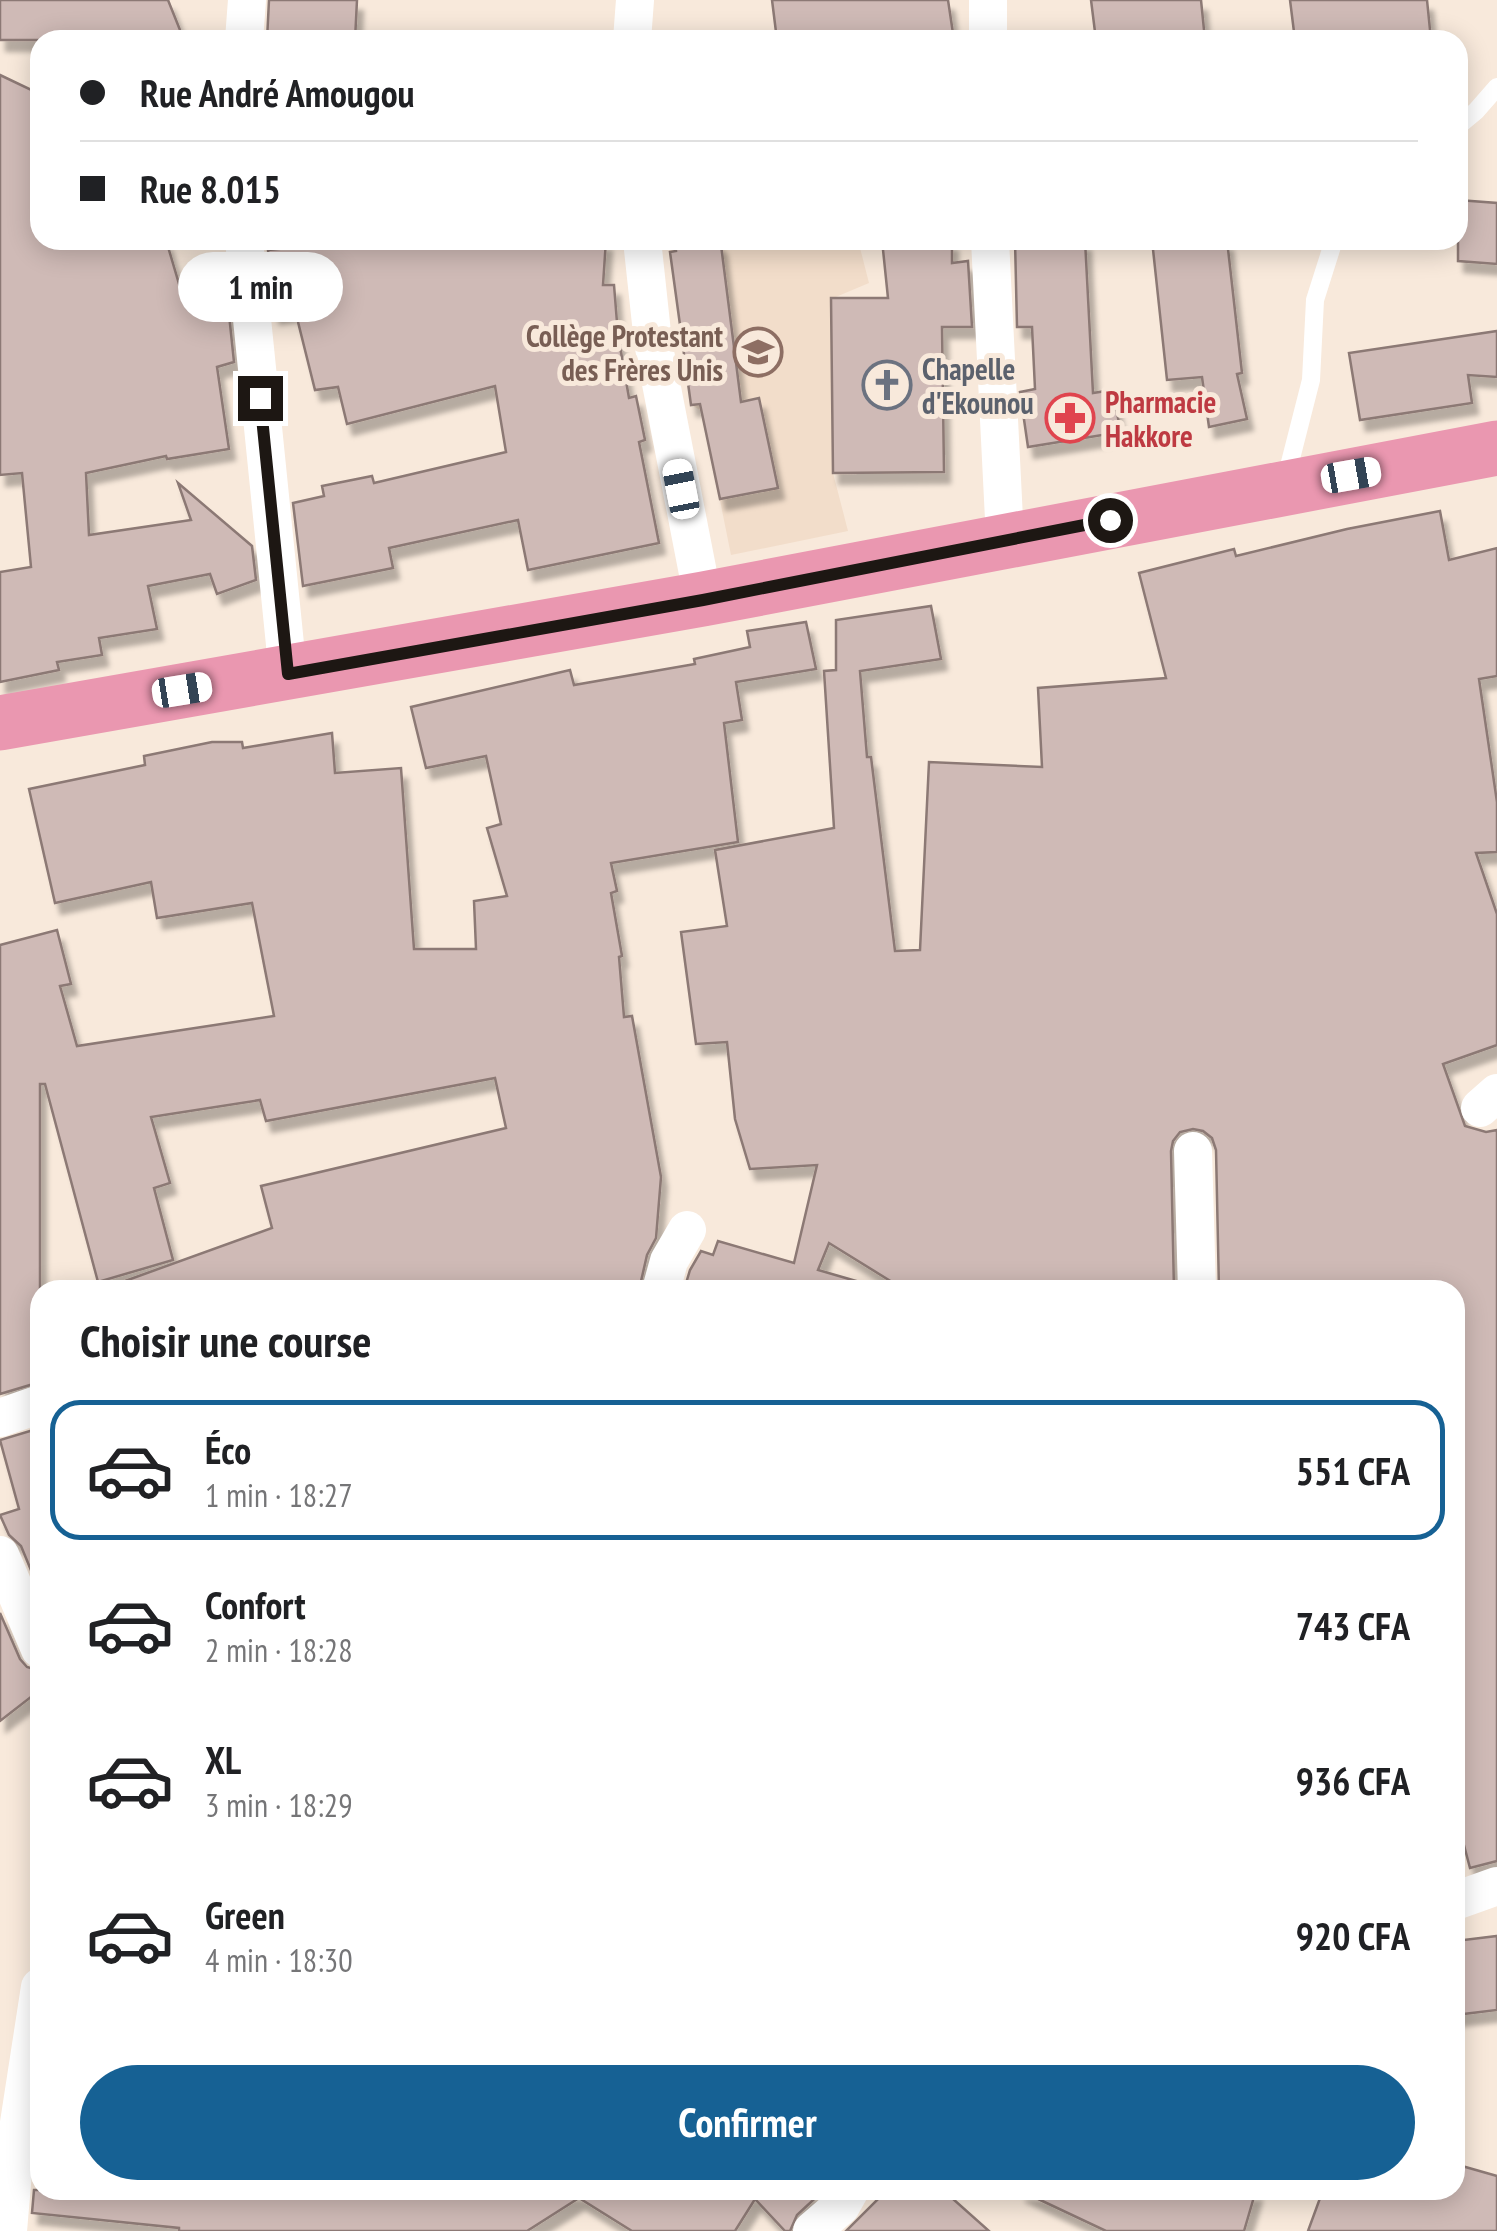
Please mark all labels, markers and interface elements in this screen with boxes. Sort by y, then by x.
text: Rue André Amougou [140,68,415,117]
text: Rue 8.015 [140,164,281,213]
callout: 1 min [178,253,342,323]
text: 1 min [228,266,293,308]
place label: Collège Protestant des Frères Unis [526,316,723,389]
school or university icon: Collège Protestant des Frères Unis [732,326,784,378]
place label: Chapelle d'Ekounou [922,349,1034,422]
church icon: Chapelle d'Ekounou [861,359,913,411]
route end [238,376,283,421]
place label: Pharmacie Hakkore [1105,382,1216,455]
pharmacy icon: Pharmacie Hakkore [1044,392,1096,444]
car [1319,455,1383,495]
car [661,457,701,521]
route start [1088,498,1133,543]
car [150,670,214,710]
text: Choisir une course [80,1311,371,1369]
icon: car [85,1425,175,1515]
text: Éco [205,1425,251,1474]
text: 551 CFA [1296,1446,1410,1495]
text: 1 min · 18:27 [205,1474,353,1516]
icon: car [85,1580,175,1670]
text: Confort [205,1580,305,1629]
text: 743 CFA [1296,1601,1410,1650]
text: 2 min · 18:28 [205,1629,353,1671]
icon: car [85,1735,175,1825]
text: XL [205,1735,241,1784]
text: 936 CFA [1296,1756,1410,1805]
text: 3 min · 18:29 [205,1784,353,1826]
icon: car [85,1890,175,1980]
text: Green [205,1890,285,1939]
text: 920 CFA [1296,1911,1410,1960]
text: 4 min · 18:30 [205,1939,353,1981]
button: Confirmer [80,2065,1415,2180]

